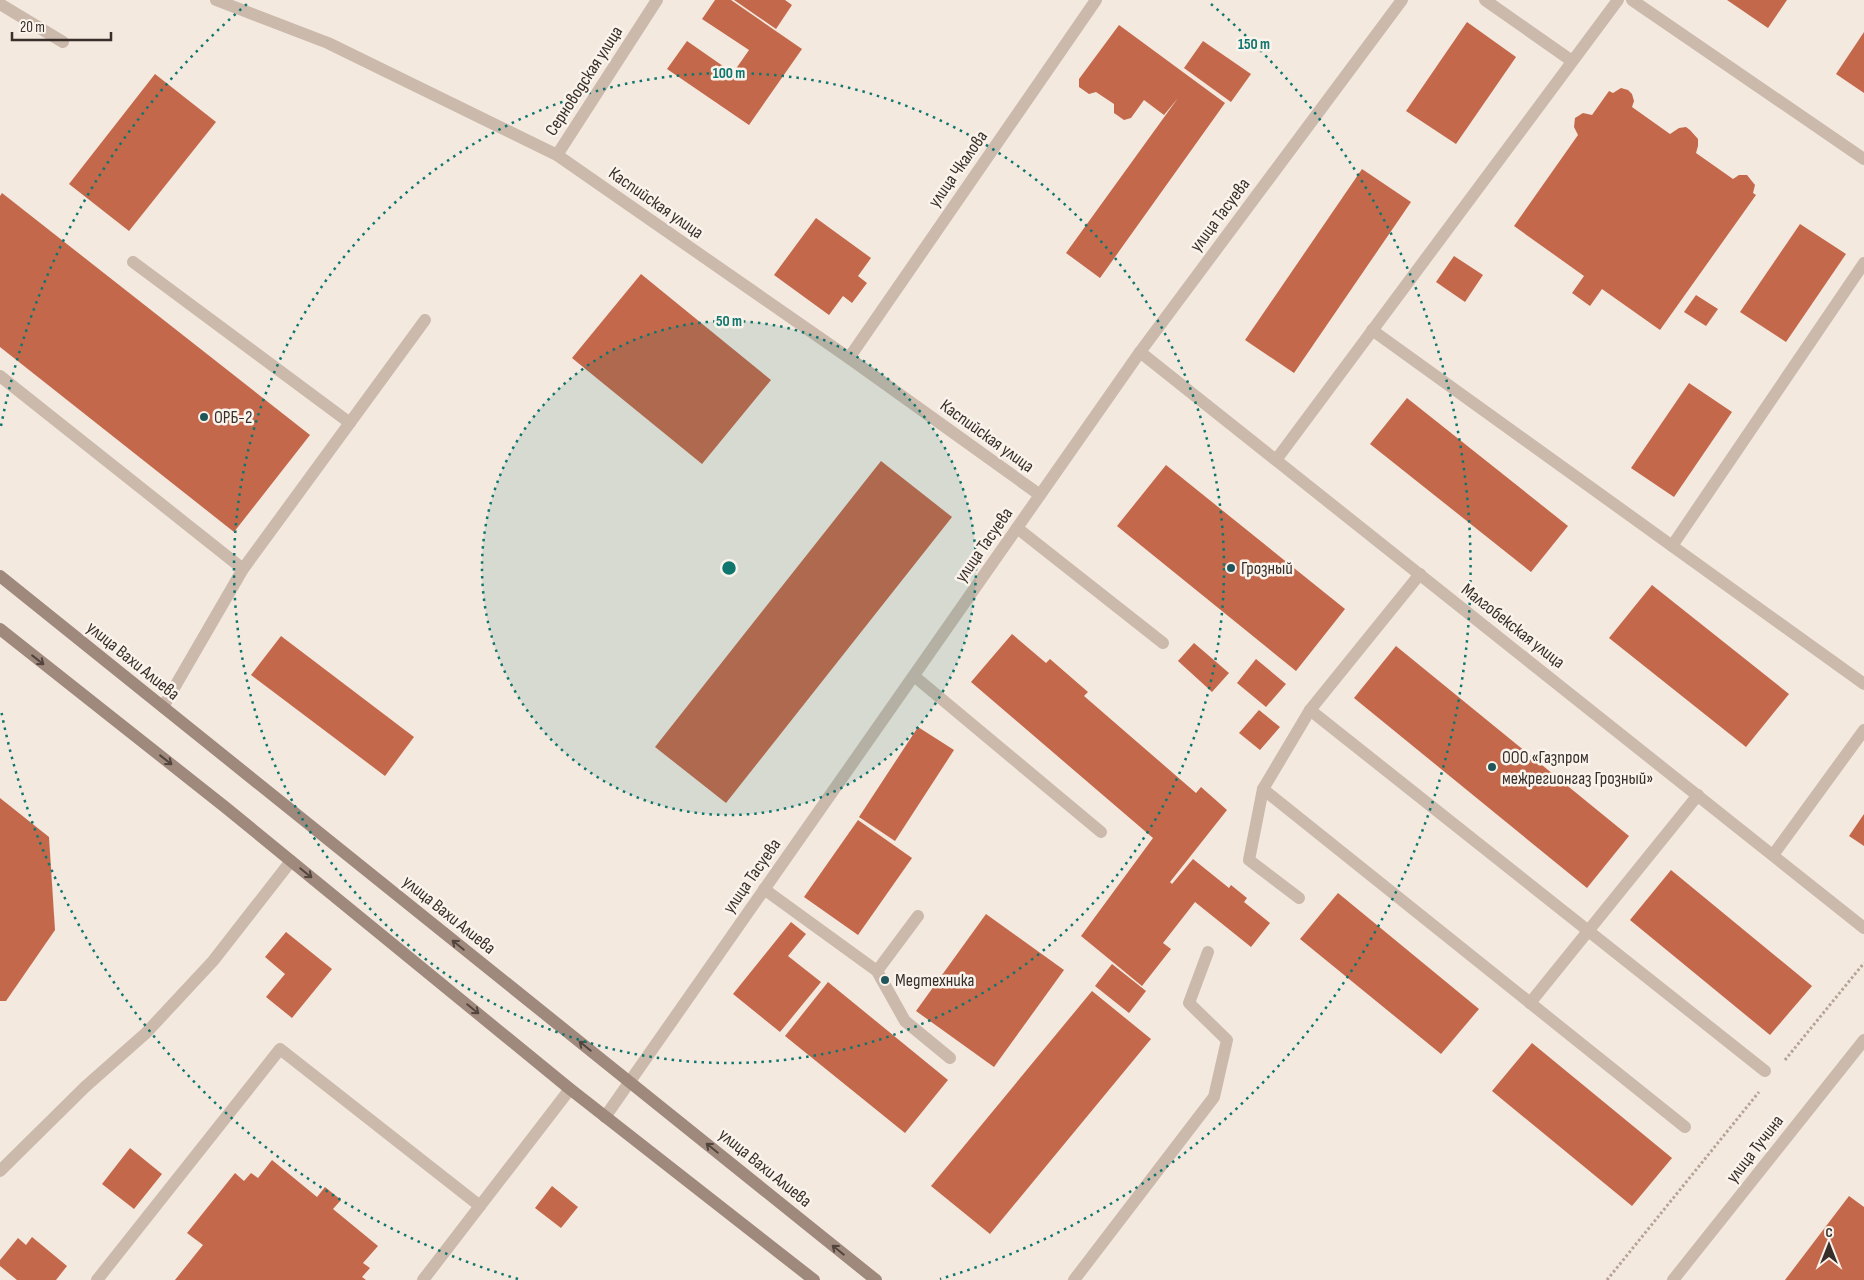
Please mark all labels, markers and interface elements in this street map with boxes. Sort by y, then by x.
scale bar [12,10,111,42]
text: 20 m [20,18,45,37]
street label: Серноводская улица [541,22,627,140]
text: 150 m [1238,35,1270,54]
text: 100 m [713,64,745,83]
street label: улица Чкалова [924,127,992,211]
street label: Каспийская улица [605,163,707,243]
street label: улица Тасуева [1186,174,1254,256]
text: 50 m [716,312,742,331]
street label: Каспийская улица [936,395,1038,477]
place label: ОРБ-2 [214,407,252,428]
marker: ОРБ-2 [198,411,210,423]
street label: улица Тасуева [951,503,1017,586]
place label: Грозный [1241,558,1293,579]
centre of rings [720,559,738,577]
marker: Грозный [1225,562,1237,574]
street label: Малгобекская улица [1457,579,1569,673]
street label: улица Вахи Алиева [82,617,184,705]
one-way arrow [31,654,44,665]
place label: ООО «Газпром межрегионгаз Грозный» [1502,747,1654,789]
one-way arrow [159,755,172,766]
marker: ООО «Газпром межрегионгаз Грозный» [1486,761,1498,773]
street label: улица Тасуева [719,834,785,917]
one-way arrow [299,868,312,879]
street label: улица Вахи Алиева [398,871,500,959]
one-way arrow [452,939,465,950]
place label: Медтехника [895,970,975,991]
marker: Медтехника [879,974,891,986]
one-way arrow [466,1004,479,1015]
one-way arrow [579,1041,592,1052]
street label: улица Тучина [1722,1111,1788,1187]
street label: улица Вахи Алиева [714,1124,816,1212]
one-way arrow [705,1142,718,1153]
north arrow [1804,1220,1854,1270]
text: С [1825,1224,1833,1241]
one-way arrow [832,1244,845,1255]

